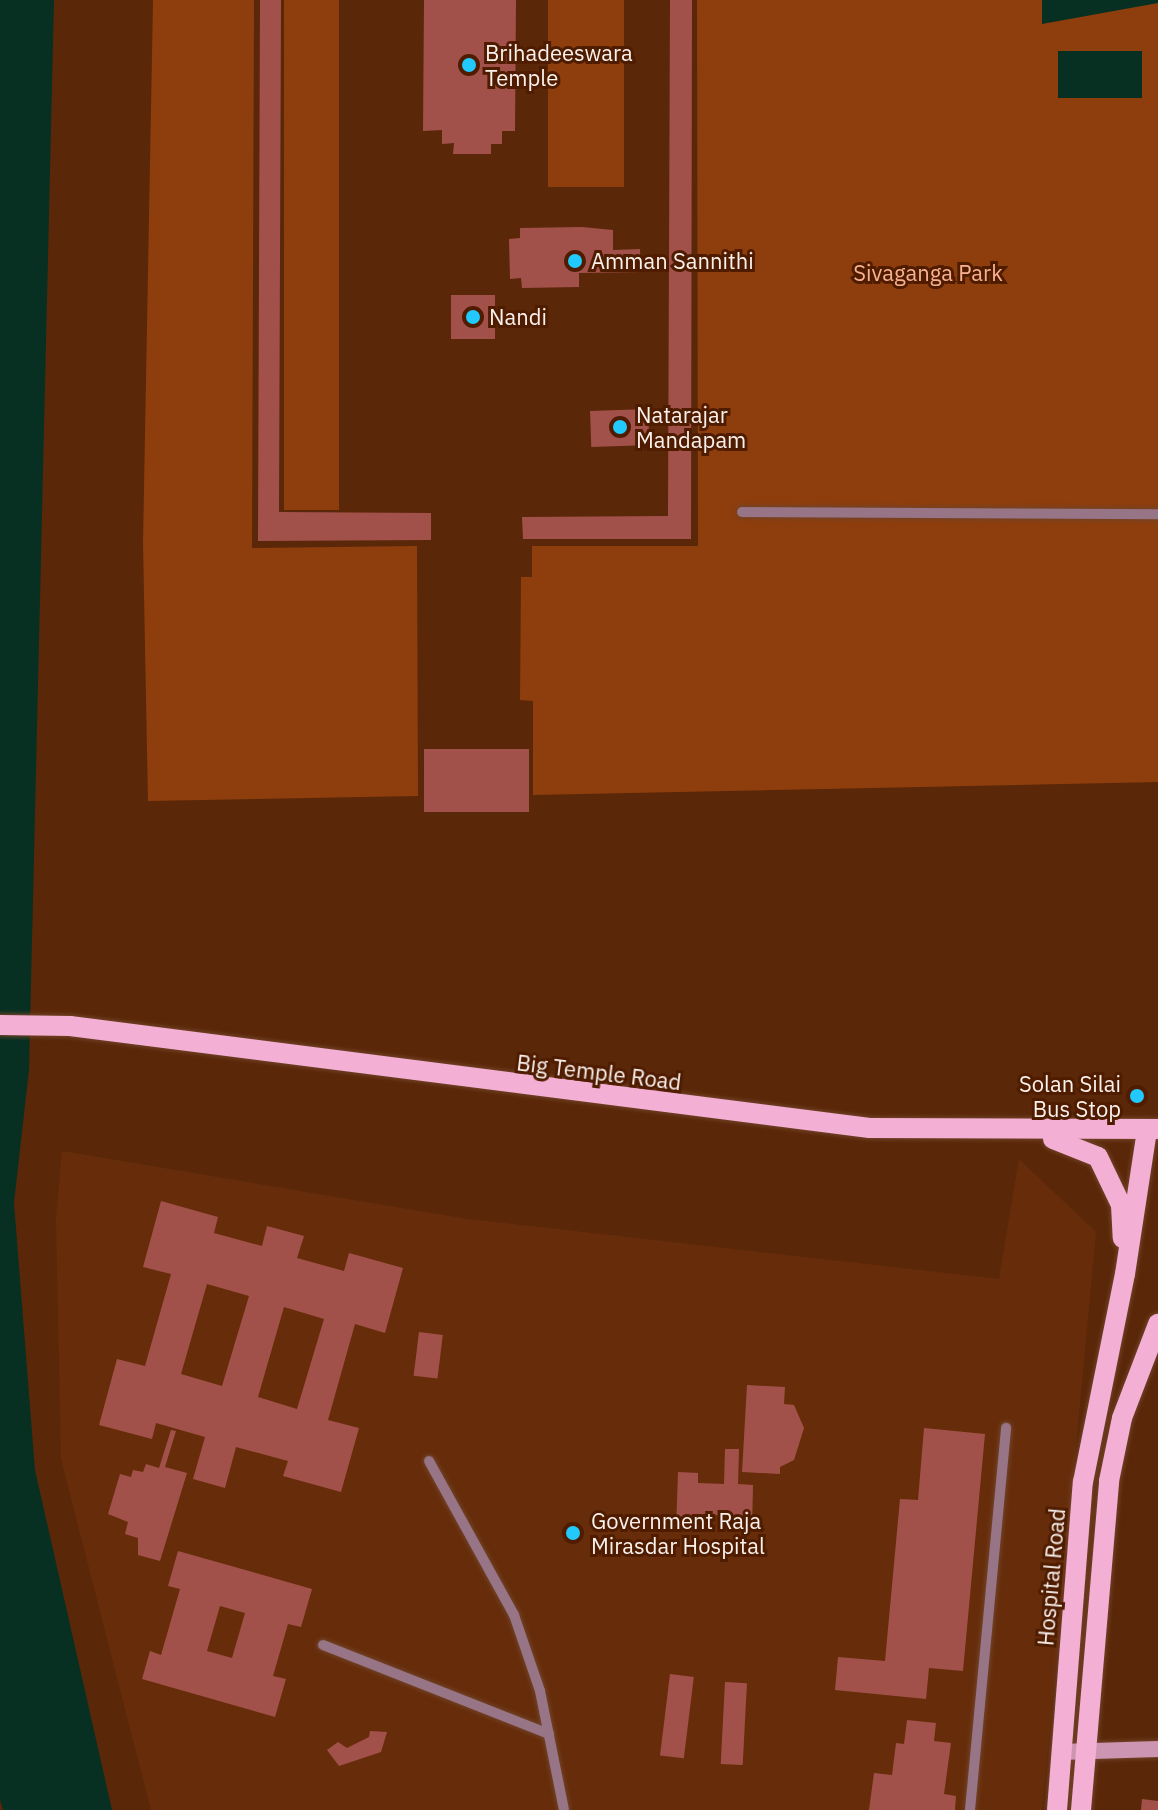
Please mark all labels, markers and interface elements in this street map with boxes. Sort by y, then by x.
place label: Brihadeeswara Temple [485,39,633,90]
marker: Brihadeeswara Temple [460,56,478,74]
place label: Amman Sannithi [591,248,754,274]
marker: Amman Sannithi [566,252,584,270]
park label: Sivaganga Park [853,260,1003,286]
place label: Nandi [489,304,547,330]
marker: Nandi [464,308,482,326]
place label: Natarajar Mandapam [636,401,746,452]
marker: Natarajar Mandapam [611,418,629,436]
street label: Big Temple Road [515,1049,683,1095]
place label: Solan Silai Bus Stop [1019,1070,1121,1122]
marker: Solan Silai Bus Stop [1128,1087,1146,1105]
place label: Government Raja Mirasdar Hospital [591,1507,765,1558]
street label: Hospital Road [1032,1507,1070,1647]
marker: Government Raja Mirasdar Hospital [562,1522,584,1544]

